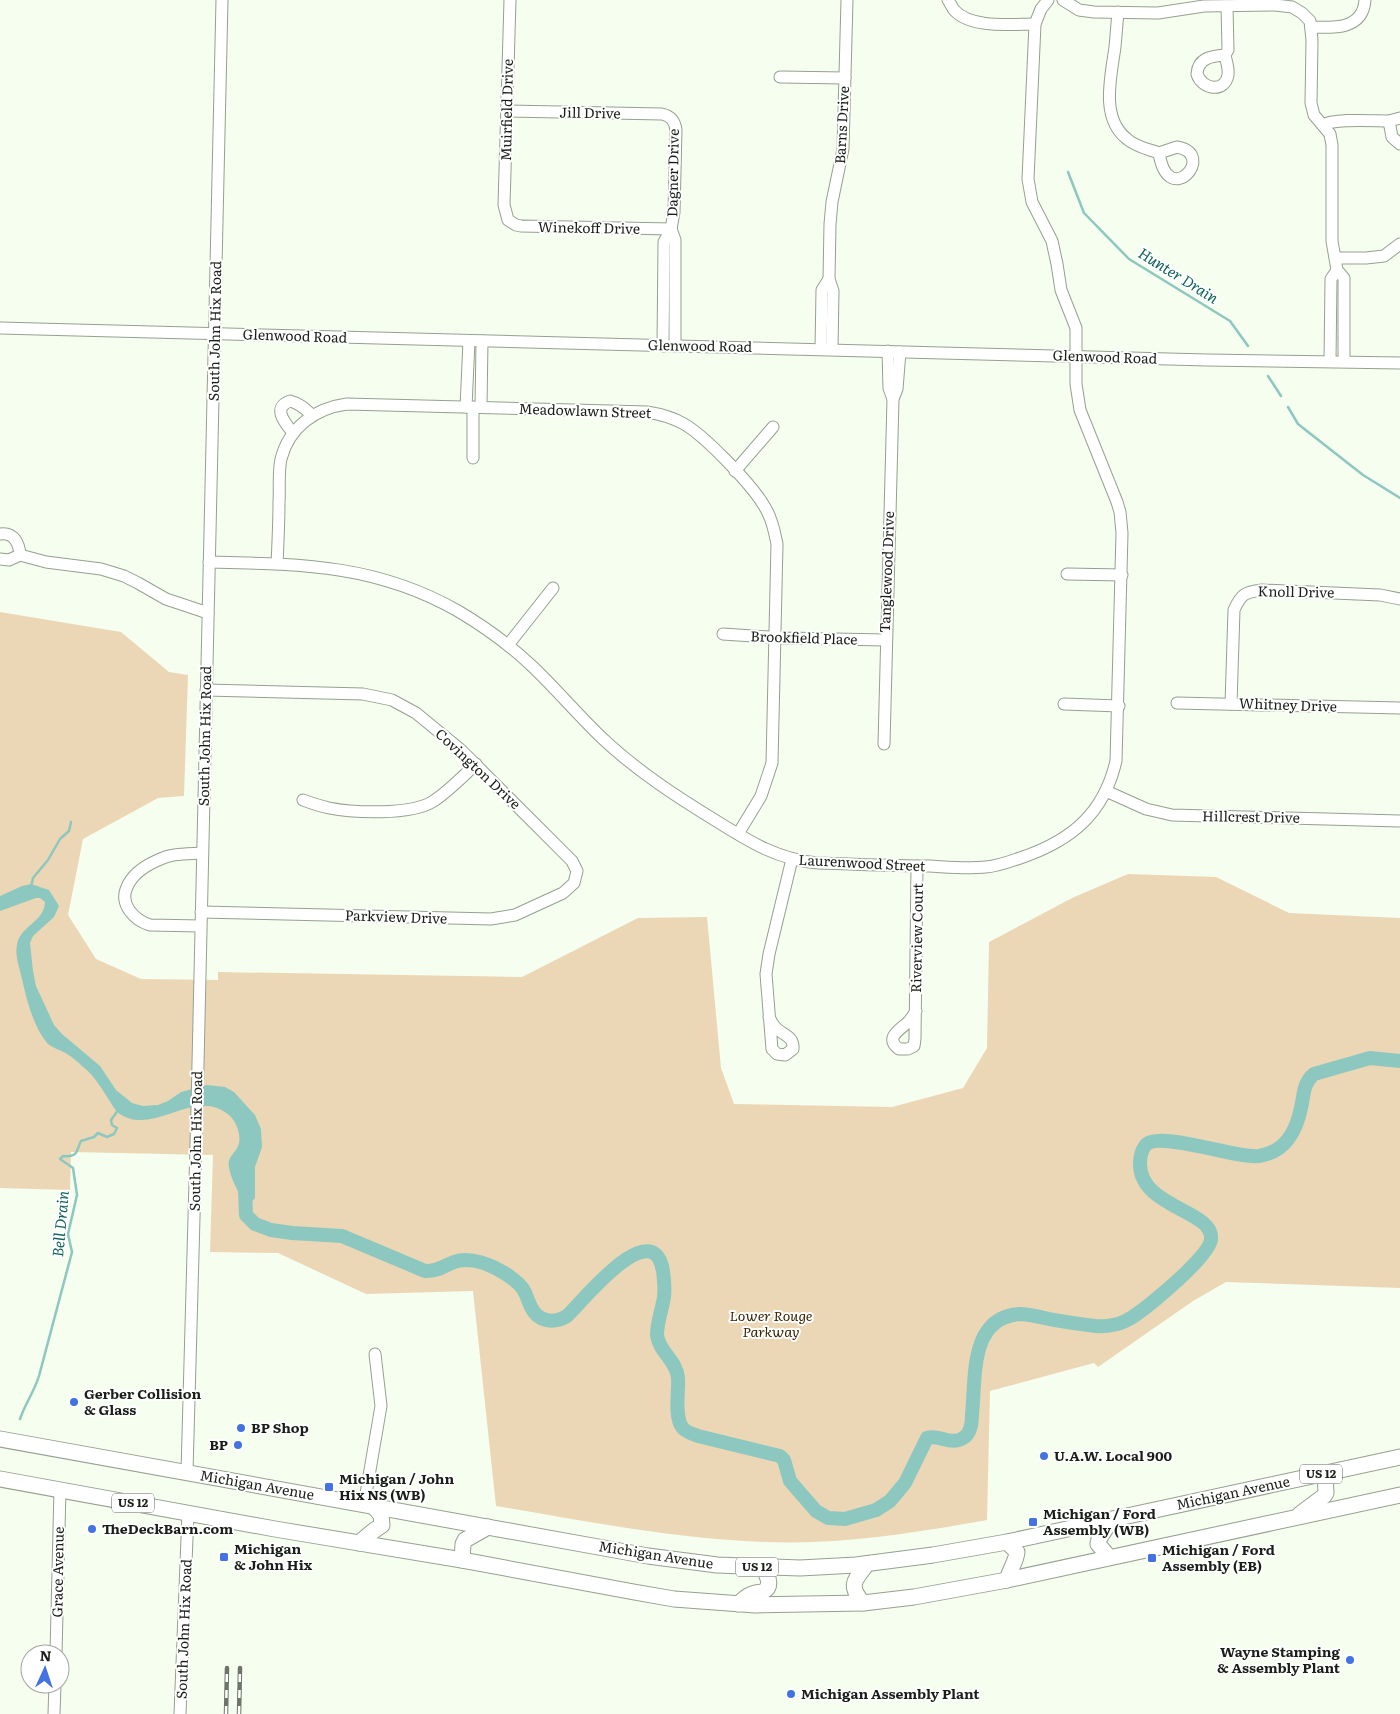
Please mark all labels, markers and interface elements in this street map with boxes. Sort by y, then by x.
street label: Muirfield Drive [495,59,517,161]
street label: Barns Drive [829,85,853,165]
street label: Jill Drive [559,101,621,123]
street label: Dagner Drive [661,129,683,217]
street label: Winekoff Drive [538,216,640,238]
water label: Hunter Drain [1134,241,1223,308]
street label: South John Hix Road [203,260,225,401]
street label: Glenwood Road [242,323,348,347]
street label: Glenwood Road [648,334,753,356]
street label: Glenwood Road [1052,344,1158,368]
street label: Meadowlawn Street [518,398,652,422]
street label: Tanglewood Drive [874,511,898,633]
street label: Knoll Drive [1257,580,1335,602]
street label: Brookfield Place [750,625,858,649]
street label: South John Hix Road [193,665,215,806]
street label: Whitney Drive [1239,692,1337,716]
street label: Covington Drive [432,723,526,813]
street label: Hillcrest Drive [1202,805,1300,827]
street label: Laurenwood Street [798,849,926,875]
street label: Riverview Court [905,882,927,993]
street label: Parkview Drive [345,904,448,928]
street label: South John Hix Road [184,1070,206,1211]
water label: Bell Drain [45,1190,74,1258]
park label: Lower Rouge Parkway [729,1305,813,1341]
place label: Gerber Collision & Glass [84,1383,201,1419]
marker: Gerber Collision & Glass [68,1396,80,1408]
place label: BP Shop [251,1417,309,1437]
marker: BP Shop [235,1422,247,1434]
place label: BP [209,1434,228,1454]
marker: BP [232,1439,244,1451]
place label: U.A.W. Local 900 [1054,1445,1173,1465]
marker: U.A.W. Local 900 [1038,1450,1050,1462]
street label: Michigan Avenue [198,1464,316,1504]
road number: US 12 [1300,1465,1342,1484]
place label: Michigan / John Hix NS (WB) [339,1468,454,1504]
street label: Michigan Avenue [1174,1470,1291,1514]
marker: Michigan / John Hix NS (WB) [323,1481,335,1493]
road number: US 12 [112,1494,154,1512]
place label: Michigan / Ford Assembly (WB) [1043,1503,1156,1539]
marker: Michigan / Ford Assembly (WB) [1027,1516,1039,1528]
place label: TheDeckBarn.com [102,1518,233,1538]
marker: TheDeckBarn.com [86,1523,98,1535]
street label: Grace Avenue [46,1526,68,1618]
street label: Michigan Avenue [597,1535,715,1573]
place label: Michigan & John Hix [234,1538,313,1574]
place label: Michigan / Ford Assembly (EB) [1162,1539,1275,1575]
marker: Michigan & John Hix [218,1551,230,1563]
marker: Michigan / Ford Assembly (EB) [1146,1552,1158,1564]
street label: South John Hix Road [171,1558,195,1699]
road number: US 12 [736,1558,778,1576]
place label: Wayne Stamping & Assembly Plant [1217,1641,1341,1677]
north arrow [20,1644,70,1694]
text: N [39,1645,52,1665]
marker: Wayne Stamping & Assembly Plant [1344,1654,1356,1666]
place label: Michigan Assembly Plant [801,1683,980,1703]
marker: Michigan Assembly Plant [785,1688,797,1700]

